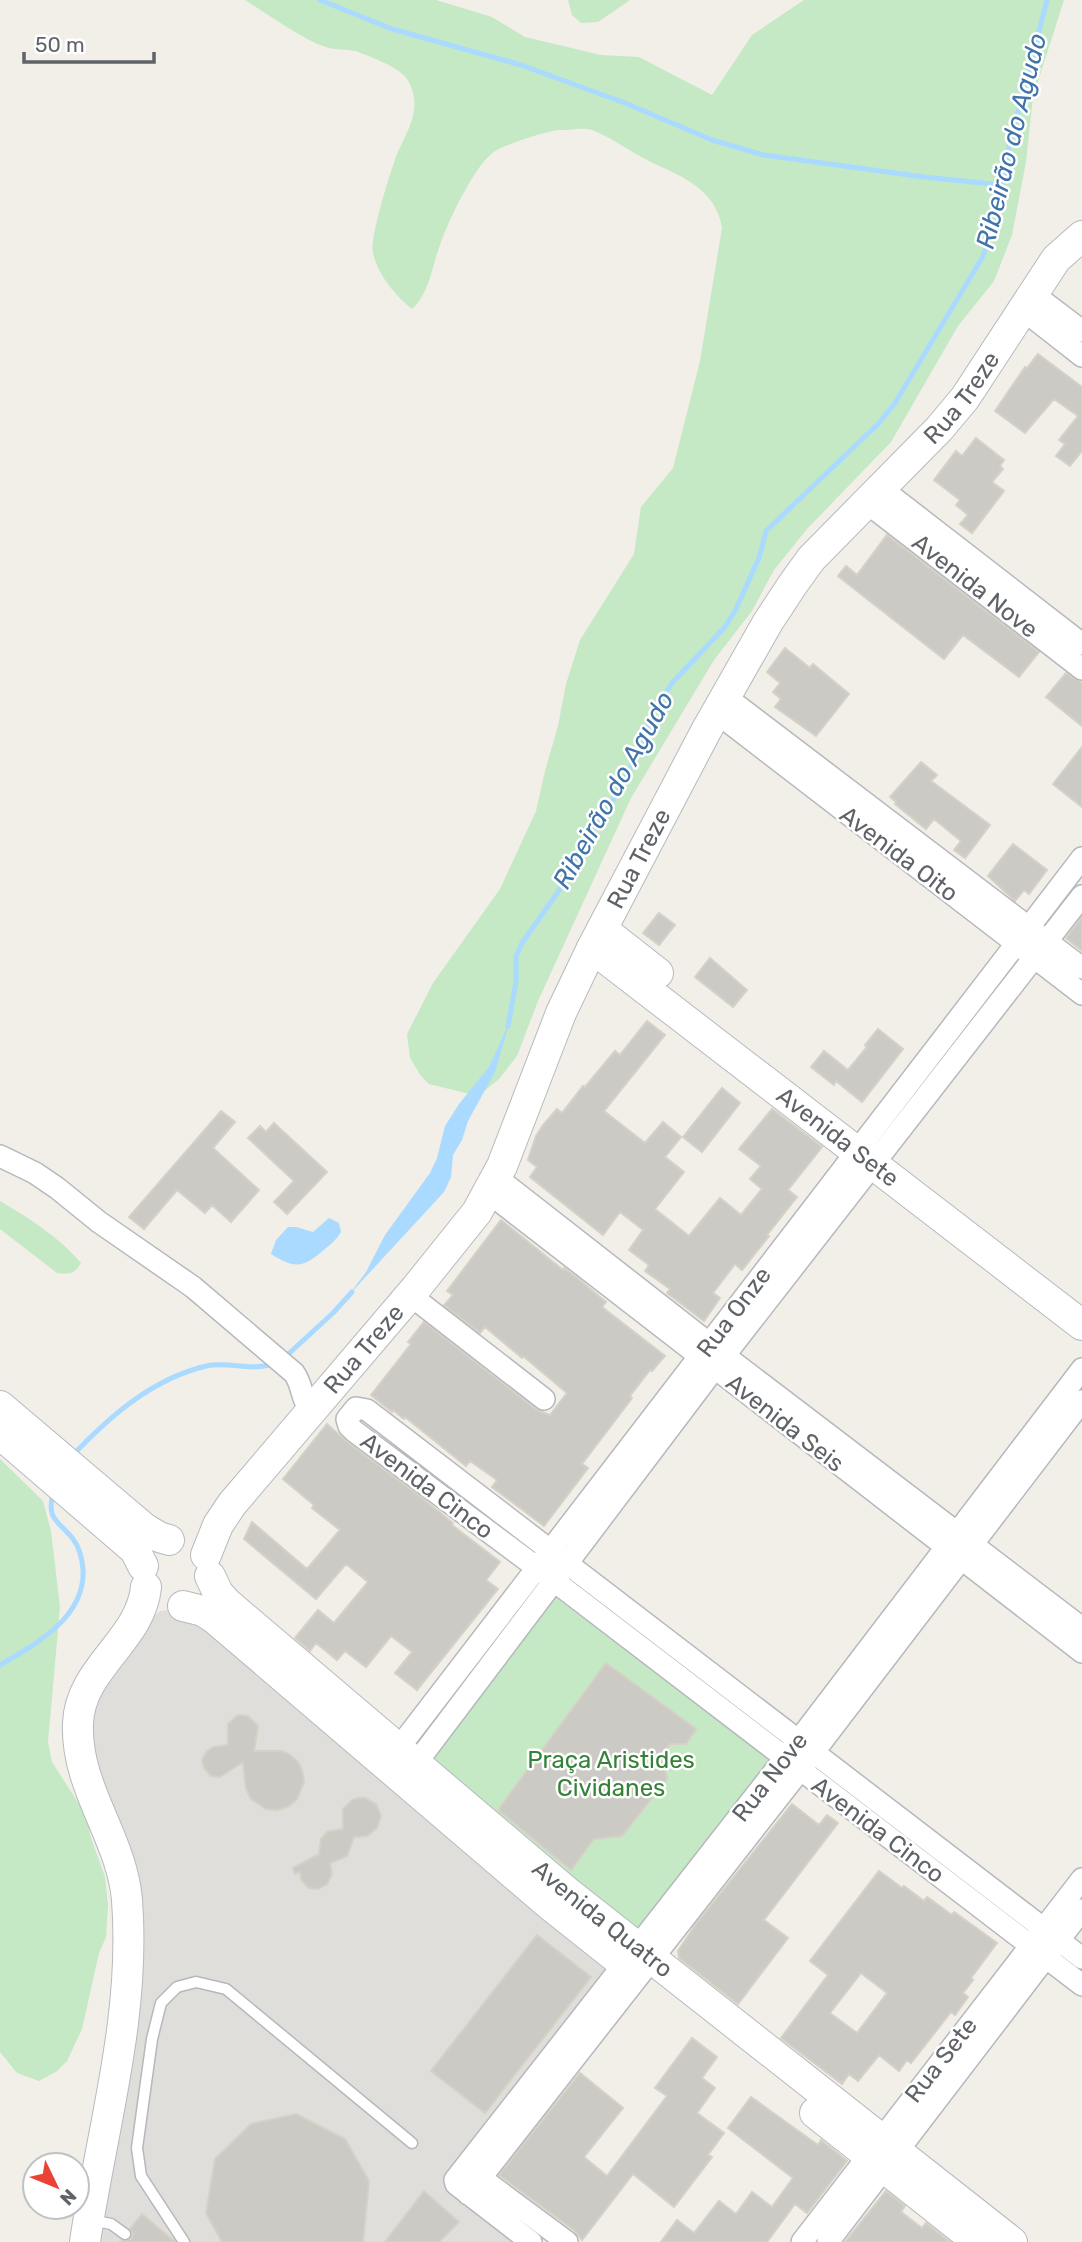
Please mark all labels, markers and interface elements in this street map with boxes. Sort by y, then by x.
scale bar [24,21,154,65]
water label: Ribeirão do Agudo [970,30,1053,252]
text: 50 m [35,32,85,57]
street label: Rua Treze [918,346,1005,450]
street label: Avenida Nove [907,528,1043,644]
water label: Ribeirão do Agudo [546,686,681,894]
street label: Avenida Oito [834,801,964,907]
street label: Rua Treze [601,804,677,913]
street label: Avenida Sete [771,1081,904,1193]
street label: Rua Onze [691,1261,777,1363]
street label: Rua Treze [318,1299,410,1400]
street label: Avenida Seis [721,1368,849,1478]
street label: Avenida Cinco [355,1427,499,1545]
street label: Rua Nove [726,1727,814,1827]
park label: Praça Aristides Cividanes [527,1746,695,1802]
street label: Avenida Cinco [806,1771,950,1889]
street label: Avenida Quatro [527,1855,678,1983]
street label: Rua Sete [899,2012,983,2108]
north arrow [21,2151,91,2221]
text: N [55,2184,81,2210]

